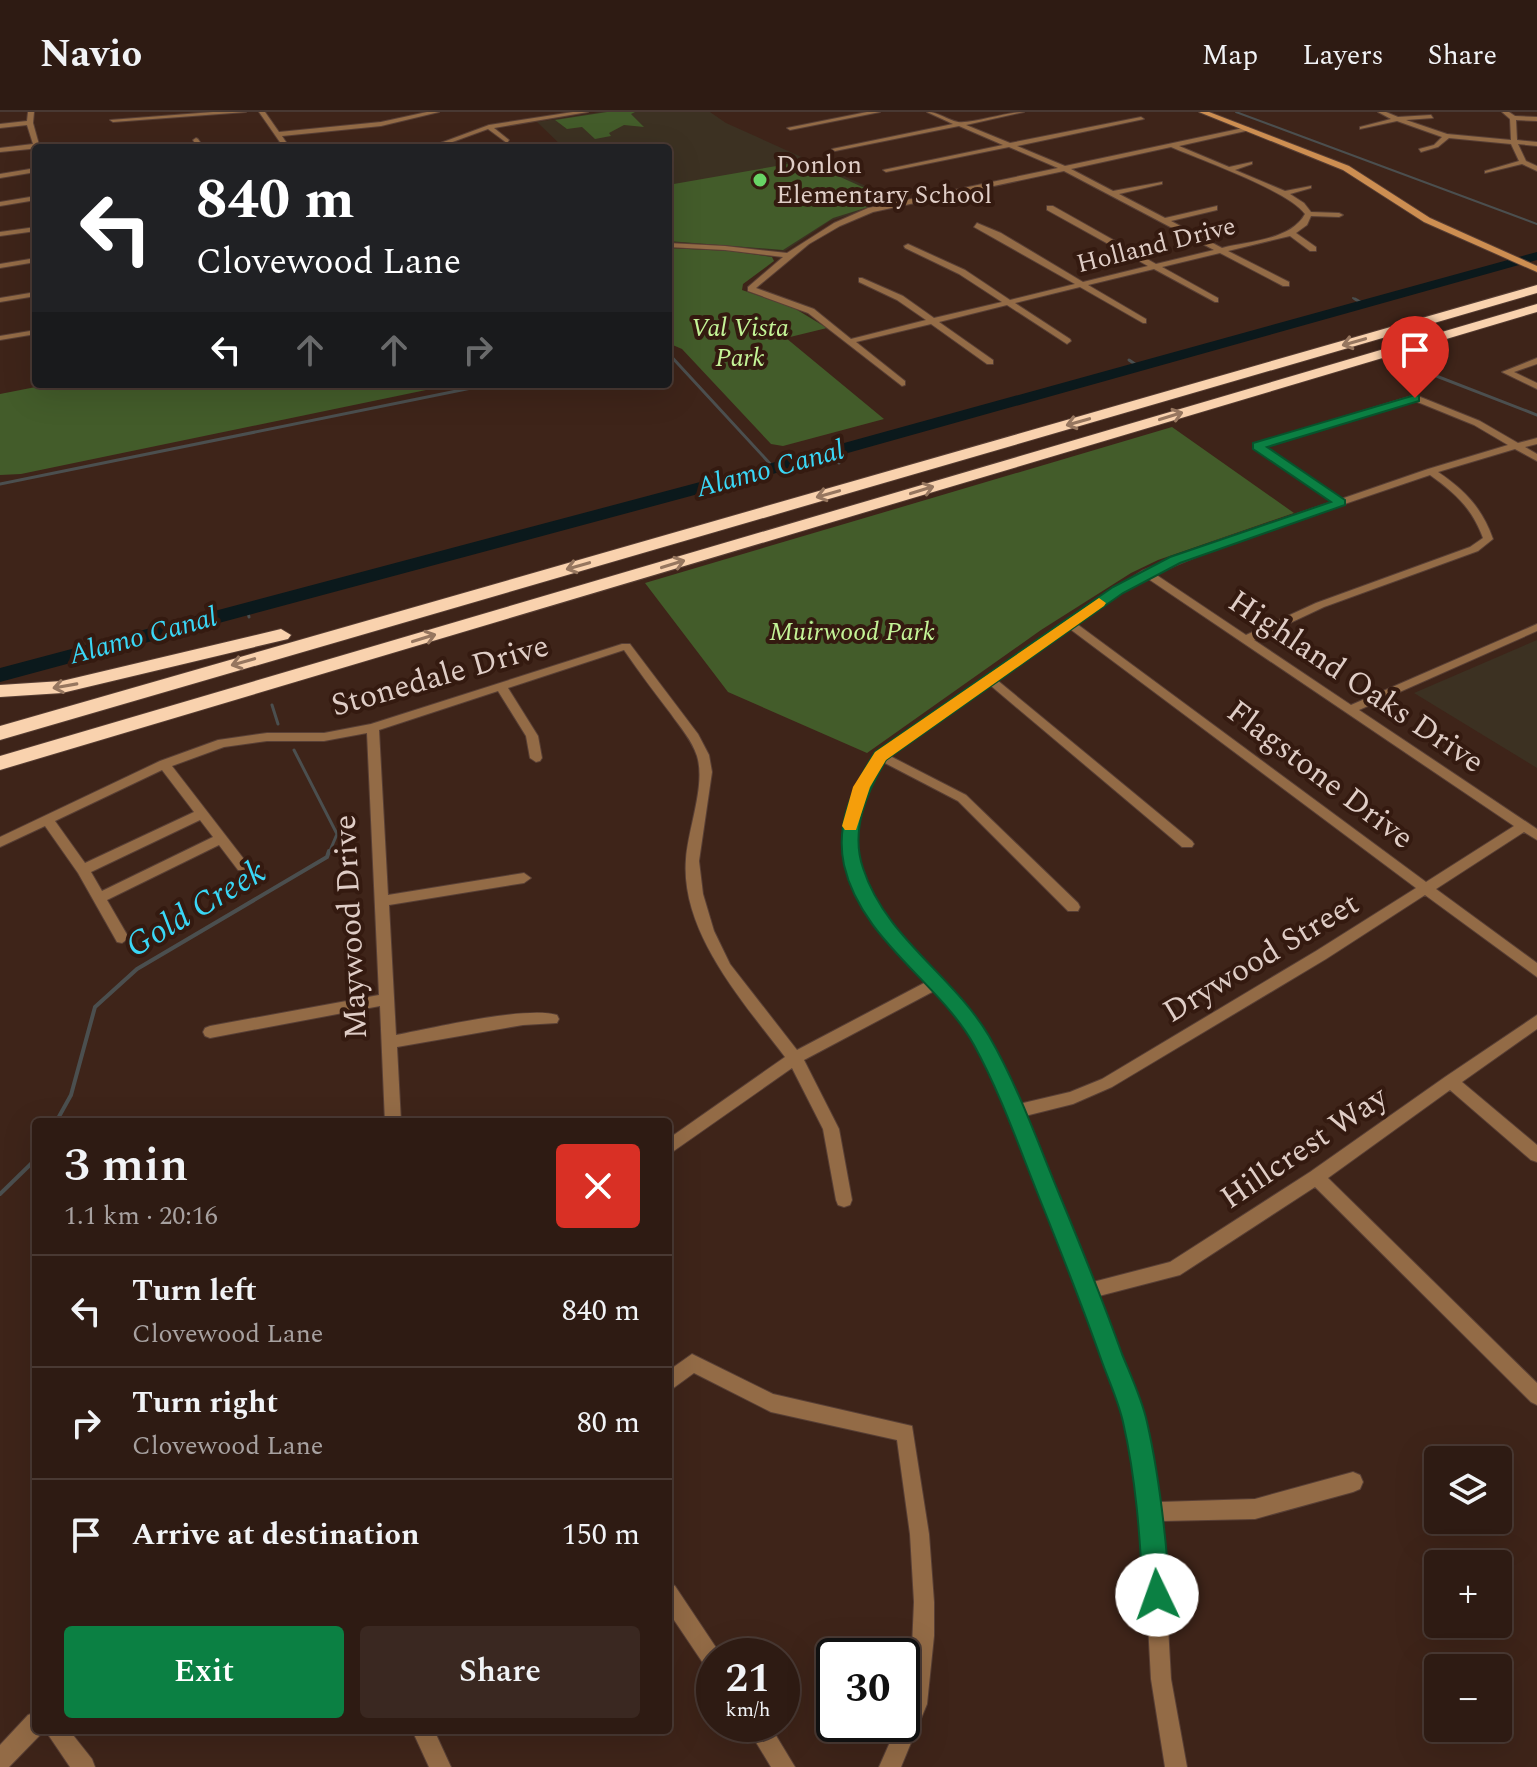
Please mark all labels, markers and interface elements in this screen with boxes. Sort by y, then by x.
text: Navio [40,26,142,84]
text: Map [1202,34,1258,77]
text: Layers [1302,34,1384,77]
text: Share [1428,34,1497,77]
place label: Donlon Elementary School [776,145,992,215]
text: 840 m [196,158,355,243]
marker: Donlon Elementary School [751,171,769,189]
icon: left [64,176,168,280]
street label: Holland Drive [1072,206,1240,284]
text: Clovewood Lane [196,235,461,290]
park label: Val Vista Park [691,308,789,378]
pin [1381,316,1449,398]
icon: left [204,328,248,372]
icon: ahead [288,328,332,372]
icon: ahead [372,328,416,372]
icon: right [456,328,500,372]
icon: arrive [1393,328,1437,372]
one-way arrow [1342,335,1368,350]
one-way arrow [1158,408,1184,423]
one-way arrow [1065,415,1091,430]
water label: Alamo Canal [690,429,849,510]
one-way arrow [909,482,935,497]
one-way arrow [815,487,841,502]
one-way arrow [659,556,685,571]
one-way arrow [566,559,591,574]
street label: Highland Oaks Drive [1218,578,1494,786]
water label: Alamo Canal [63,596,222,677]
park label: Muirwood Park [769,612,935,652]
street label: Stonedale Drive [325,621,555,731]
one-way arrow [410,630,436,645]
one-way arrow [231,655,257,670]
one-way arrow [53,679,78,694]
street label: Flagstone Drive [1216,688,1424,862]
street label: Maywood Drive [321,813,381,1041]
water label: Gold Creek [116,847,276,971]
street label: Drywood Street [1153,880,1369,1036]
street label: Hillcrest Way [1210,1073,1399,1222]
text: 3 min [64,1129,189,1202]
button: close [556,1144,640,1228]
text: 1.1 km · 20:16 [64,1196,218,1236]
text: Turn left [132,1268,257,1314]
text: 840 m [562,1288,640,1334]
icon: left [64,1289,108,1333]
text: Clovewood Lane [132,1314,323,1354]
text: Turn right [132,1380,278,1426]
text: 80 m [577,1400,640,1446]
icon: right [64,1401,108,1445]
text: Clovewood Lane [132,1426,323,1466]
map controls [1424,1446,1512,1742]
button: layers [1424,1446,1512,1534]
text: Arrive at destination [132,1512,419,1558]
text: 150 m [562,1512,640,1558]
icon: arrive [64,1513,108,1557]
button: + [1424,1550,1512,1638]
position arrow [1115,1553,1199,1637]
button: Exit [64,1626,344,1718]
button: Share [360,1626,640,1718]
speed limit sign: 30 [816,1638,920,1742]
text: 21 [726,1649,770,1710]
button: − [1424,1654,1512,1742]
text: km/h [726,1695,771,1725]

